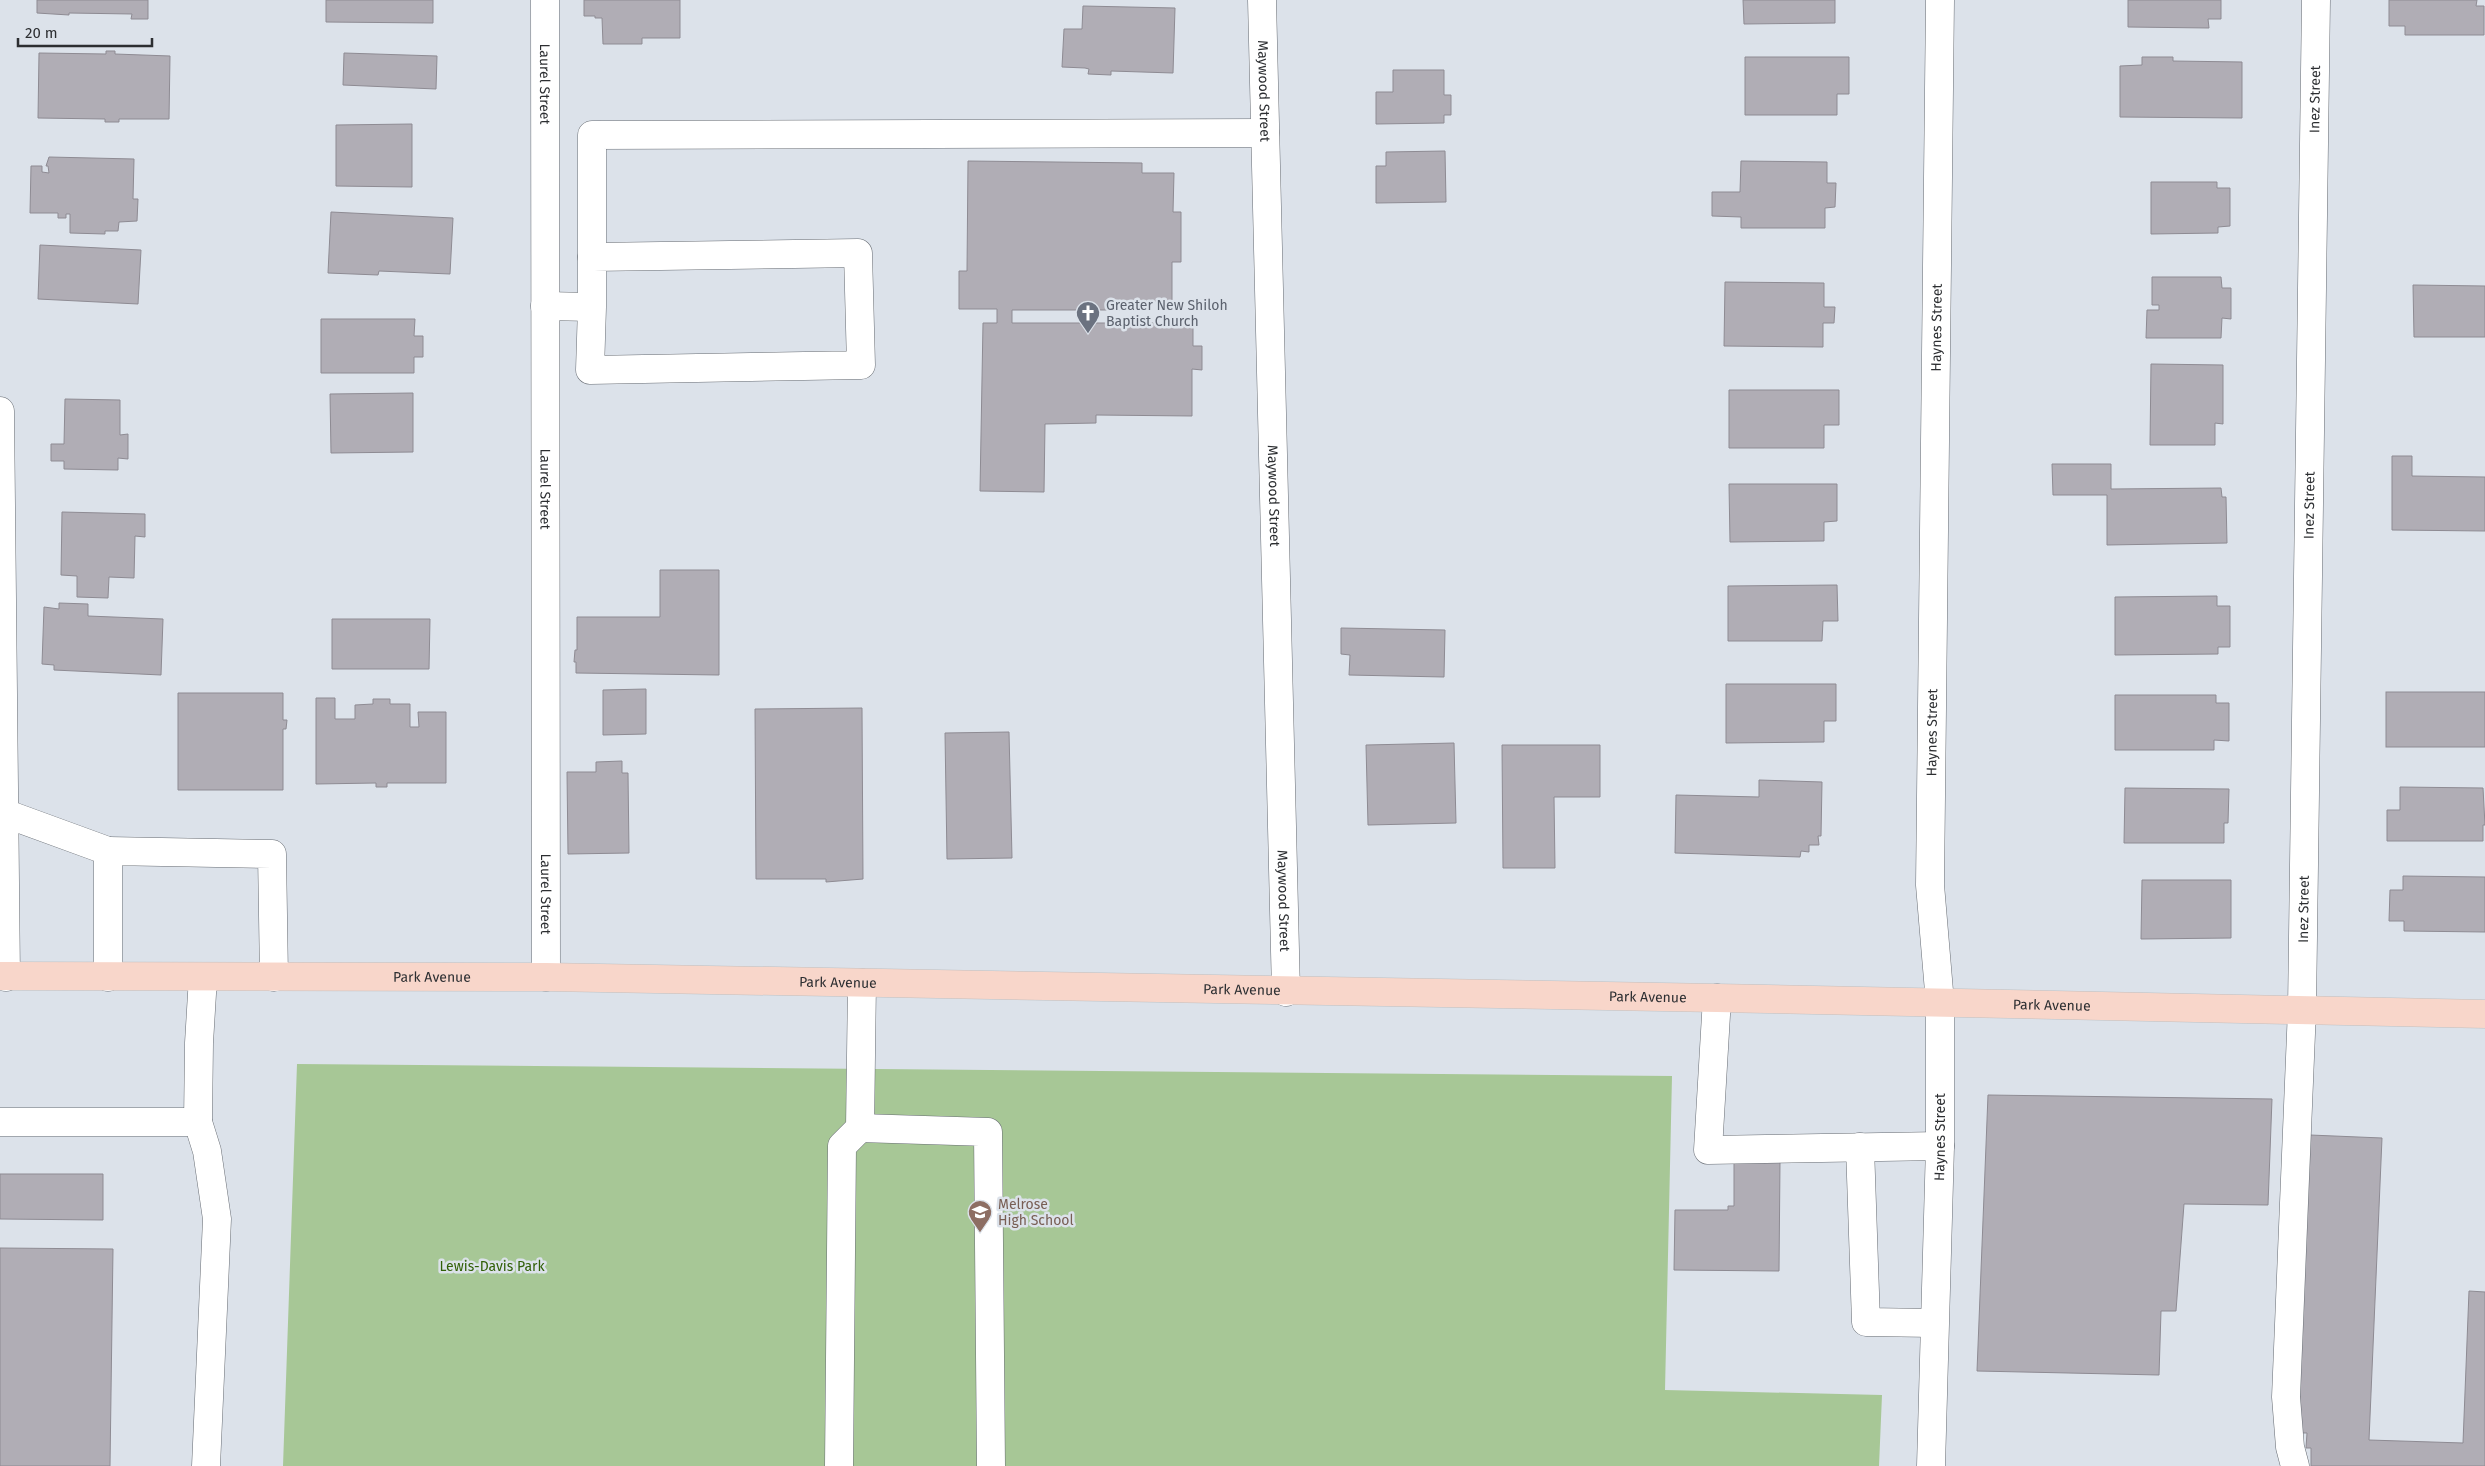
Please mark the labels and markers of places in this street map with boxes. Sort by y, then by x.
place label: Greater New Shiloh Baptist Church [1106,297,1228,330]
church icon: Greater New Shiloh Baptist Church [1075,300,1101,334]
place label: Melrose High School [998,1196,1074,1229]
school or university icon: Melrose High School [967,1199,993,1233]

